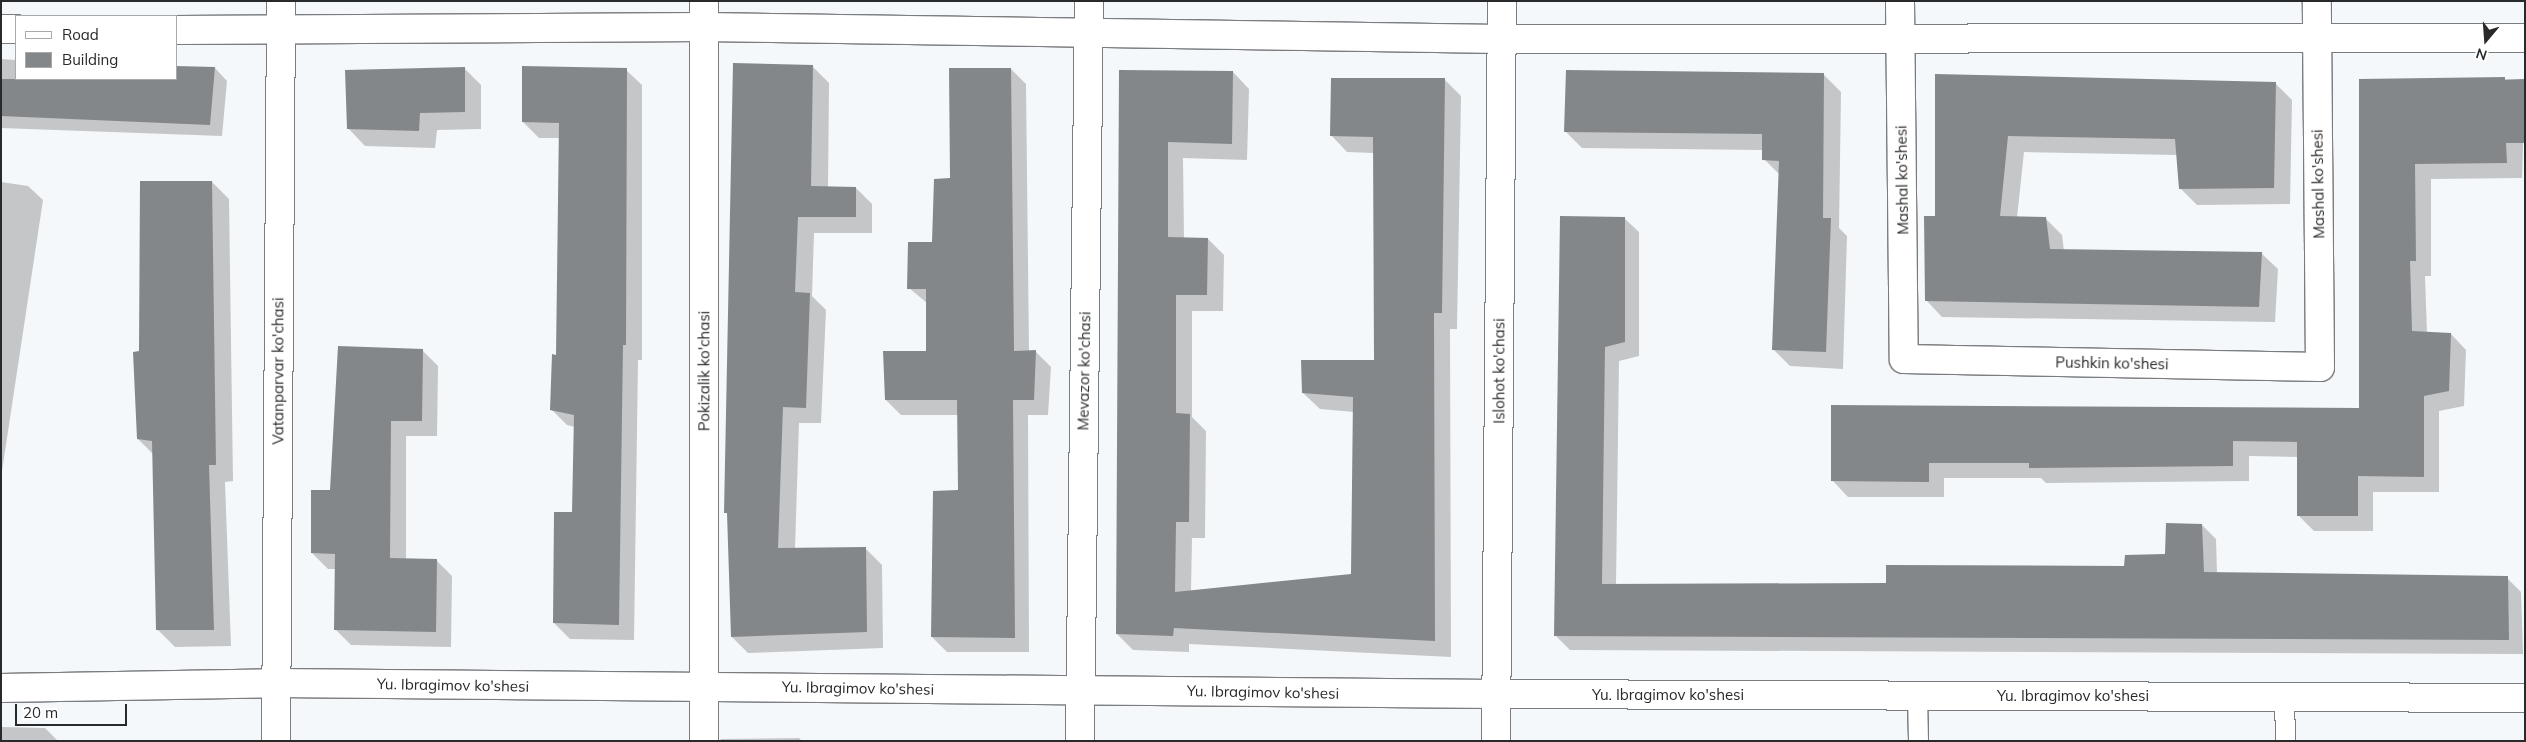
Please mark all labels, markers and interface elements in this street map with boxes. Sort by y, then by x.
legend [15,15,178,80]
north arrow [2461,15,2511,65]
text: Road [62,25,99,44]
text: N [2474,44,2489,64]
text: Building [62,50,118,69]
street label: Mashal ko'shesi [1892,125,1912,235]
street label: Mashal ko'shesi [2308,129,2328,239]
street label: Vatanparvar ko'chasi [269,297,287,445]
street label: Pokizalik ko'chasi [695,311,713,431]
street label: Mevazor ko'chasi [1074,311,1094,431]
street label: Islohot ko'chasi [1490,318,1508,424]
street label: Pushkin ko'shesi [2055,353,2169,373]
street label: Yu. Ibragimov ko'shesi [377,675,529,695]
street label: Yu. Ibragimov ko'shesi [782,678,934,698]
street label: Yu. Ibragimov ko'shesi [1187,682,1339,702]
street label: Yu. Ibragimov ko'shesi [1592,686,1744,704]
street label: Yu. Ibragimov ko'shesi [1997,687,2149,705]
scale bar [18,694,130,726]
text: 20 m [23,703,58,722]

